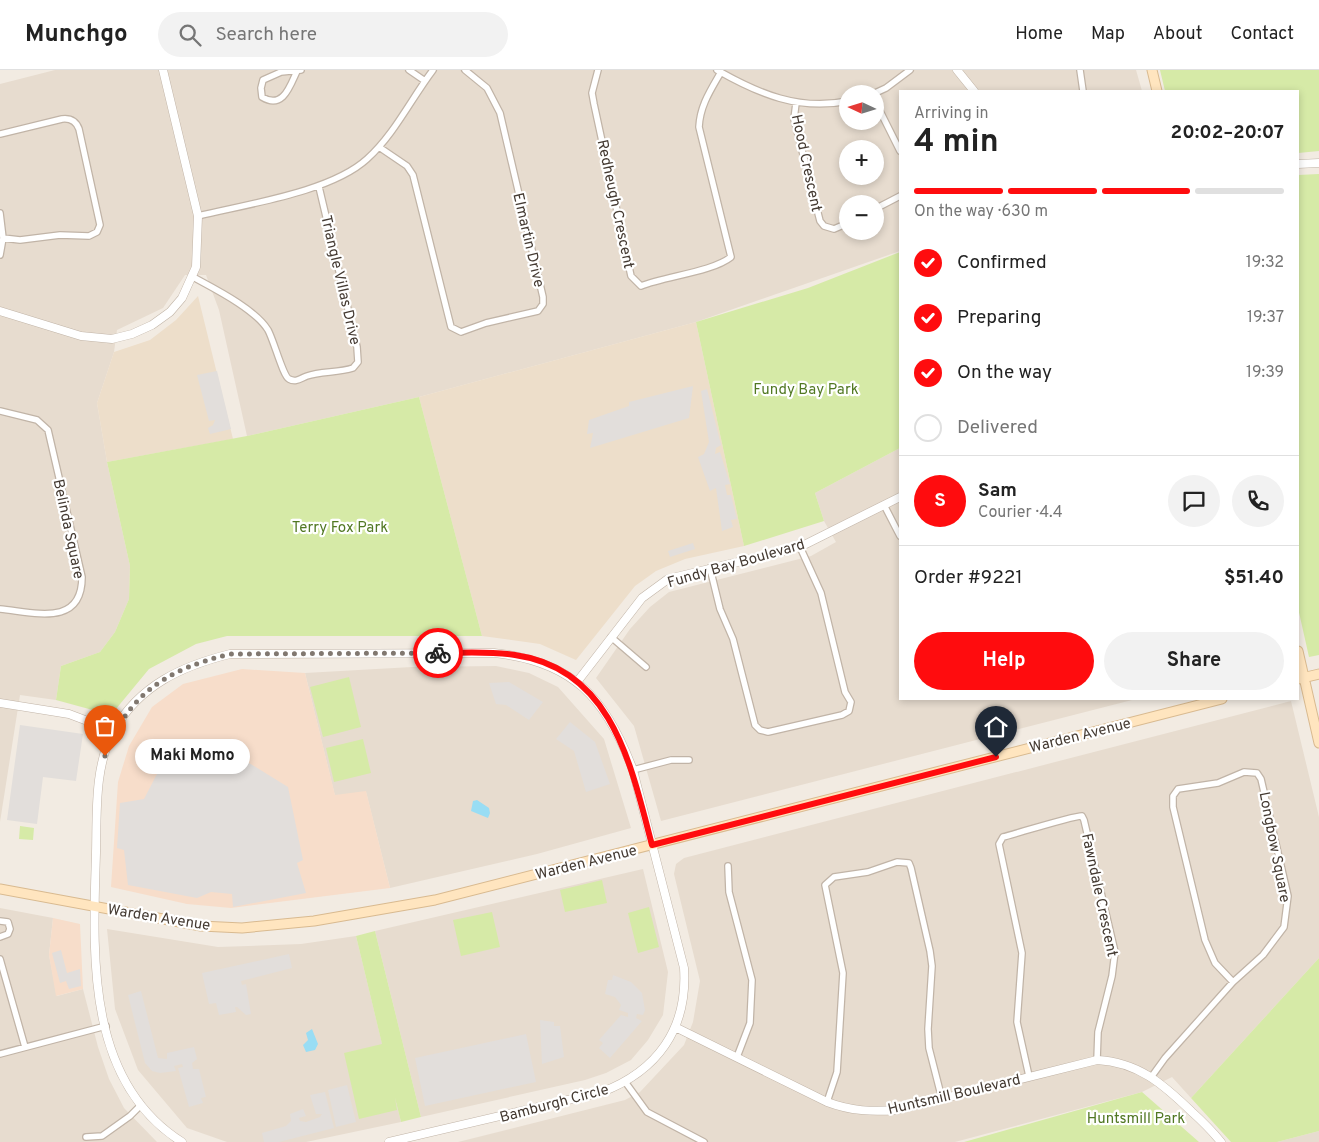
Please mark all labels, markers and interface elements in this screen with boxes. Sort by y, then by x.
search box [158,12,508,57]
text: Munchgo [25,20,128,50]
icon: search [176,21,204,49]
text: Search here [216,23,317,47]
text: Home [1015,23,1063,46]
text: Map [1091,23,1125,46]
text: About [1153,23,1202,46]
text: Contact [1230,23,1294,46]
north arrow [839,85,884,130]
map controls [839,85,884,240]
text: Arriving in [914,104,989,124]
street label: Hood Crescent [786,113,825,214]
text: 20:02–20:07 [1171,121,1284,145]
text: 4 min [914,123,999,163]
street label: Redheugh Crescent [592,138,638,271]
button: + [839,140,884,185]
street label: Elmartin Drive [507,191,548,290]
button: − [839,195,884,240]
text: On the way · 630 m [914,202,1048,222]
street label: Triangle Villas Drive [315,214,364,347]
icon: check [914,249,942,277]
text: Confirmed [957,251,1047,275]
text: 19:32 [1246,253,1284,273]
icon: check [914,304,942,332]
text: Preparing [957,306,1041,330]
text: 19:37 [1247,308,1284,328]
icon: check [914,359,942,387]
text: On the way [957,361,1052,385]
text: 19:39 [1246,363,1284,383]
park label: Fundy Bay Park [753,381,859,400]
text: Delivered [957,416,1038,440]
button: chat [1168,475,1220,527]
button: phone [1232,475,1284,527]
street label: Belinda Square [48,478,87,581]
text: Sam [978,479,1017,503]
text: S [934,489,946,513]
text: Courier · 4.4 [978,503,1063,523]
park label: Terry Fox Park [292,519,388,538]
street label: Fundy Bay Boulevard [665,536,807,593]
text: Order #9221 [914,566,1022,590]
text: $51.40 [1224,566,1284,590]
courier [413,628,463,678]
button: Help [914,632,1094,690]
button: Share [1104,632,1284,690]
icon: bike [424,639,452,667]
pin [84,705,126,756]
pin [975,706,1017,757]
icon: bag [91,712,119,740]
icon: home [982,713,1010,741]
street label: Warden Avenue [1028,715,1133,758]
callout: Maki Momo [135,738,250,774]
text: Maki Momo [150,746,235,766]
street label: Longbow Square [1253,790,1294,904]
street label: Fawndale Crescent [1076,832,1121,959]
street label: Warden Avenue [534,842,639,885]
street label: Warden Avenue [106,901,212,936]
street label: Huntsmill Boulevard [886,1071,1023,1120]
street label: Bamburgh Circle [498,1081,611,1128]
park label: Huntsmill Park [1087,1110,1185,1129]

